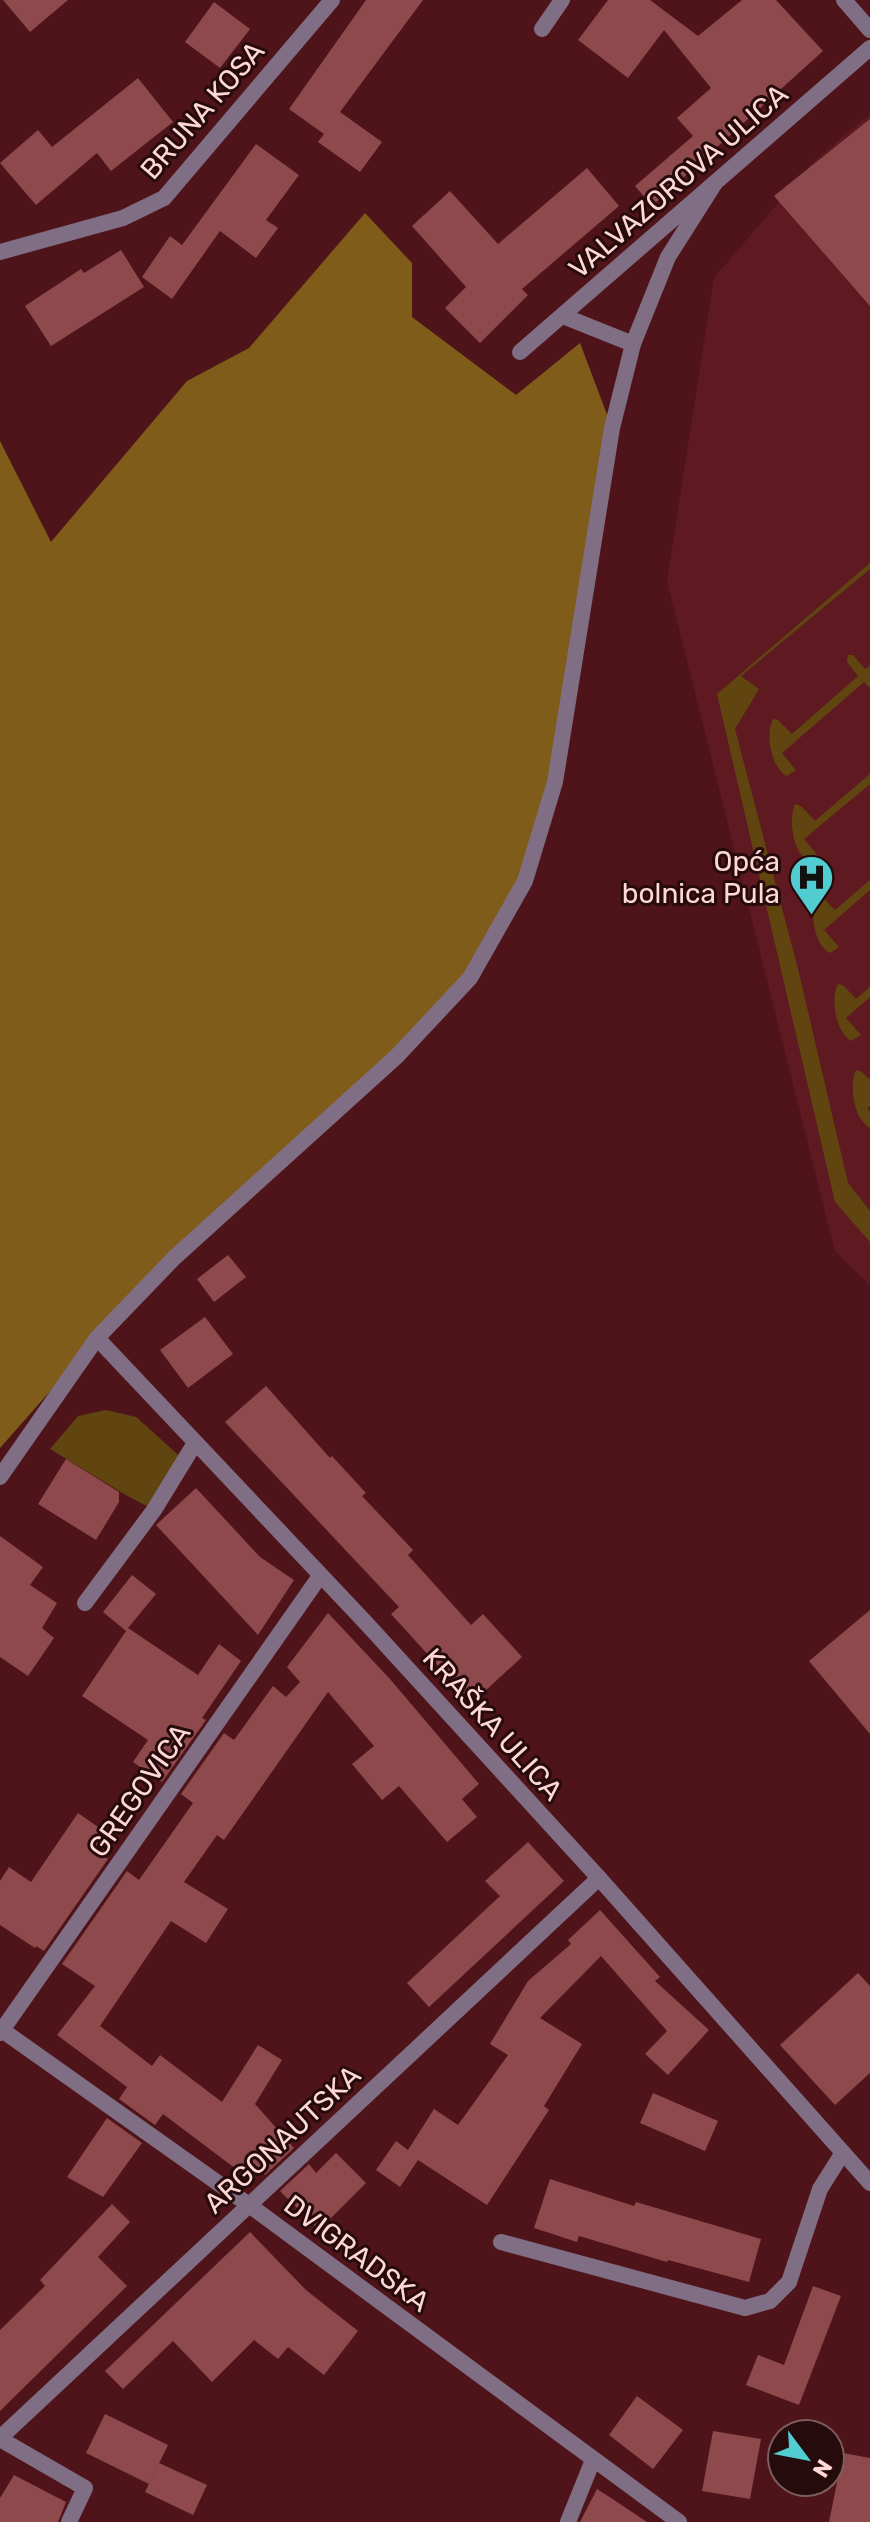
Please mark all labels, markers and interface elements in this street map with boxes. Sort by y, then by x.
street label: BRUNA KOSA [134,35,271,186]
street label: VALVAZOROVA ULICA [562,77,795,285]
place label: Opća bolnica Pula [622,845,780,910]
hospital icon: Opća bolnica Pula [787,853,835,916]
street label: KRAŠKA ULICA [416,1642,570,1807]
street label: GREGOVICA [81,1717,197,1863]
street label: ARGONAUTSKA [197,2058,368,2220]
street label: DVIGRADSKA [278,2188,436,2319]
north arrow [766,2418,846,2498]
text: N [807,2454,838,2482]

